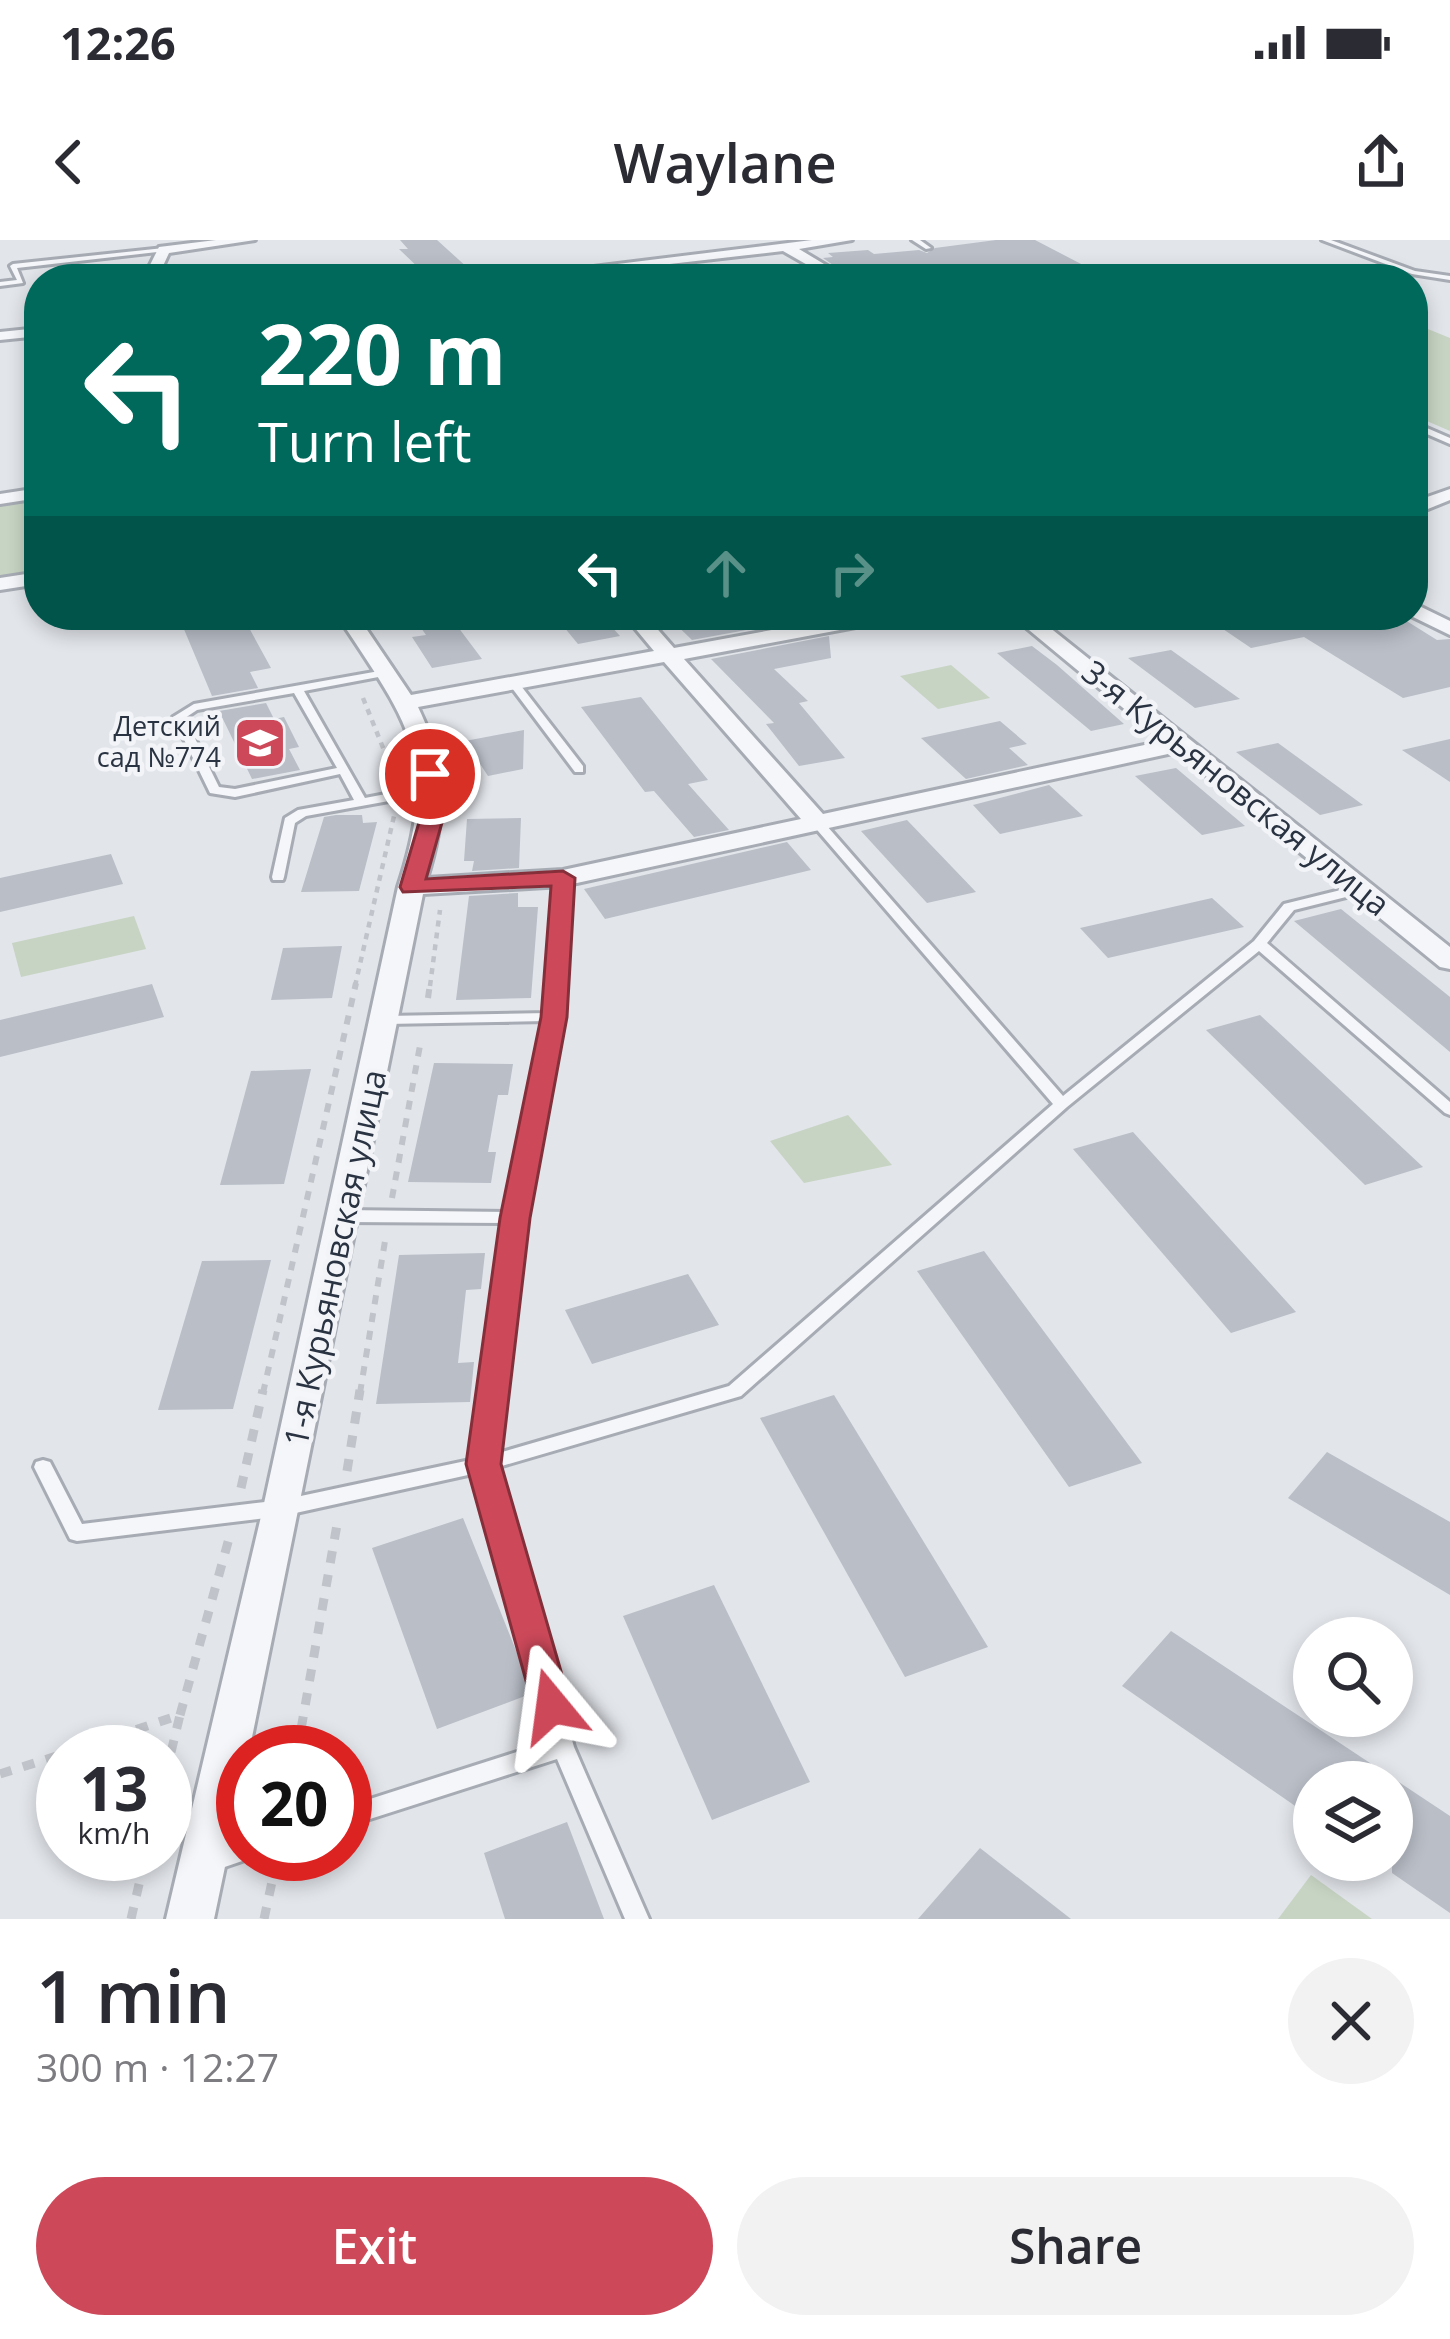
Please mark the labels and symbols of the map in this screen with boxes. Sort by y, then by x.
street label: 3-я Курьяновская улица [1073,649,1400,926]
place label: Детский сад №774 [97,707,221,775]
school or university icon: Детский сад №774 [232,715,288,771]
pin [379,723,481,825]
street label: 1-я Курьяновская улица [273,1065,396,1450]
position arrow [489,1643,615,1769]
speed limit sign: 20 [216,1725,372,1881]

